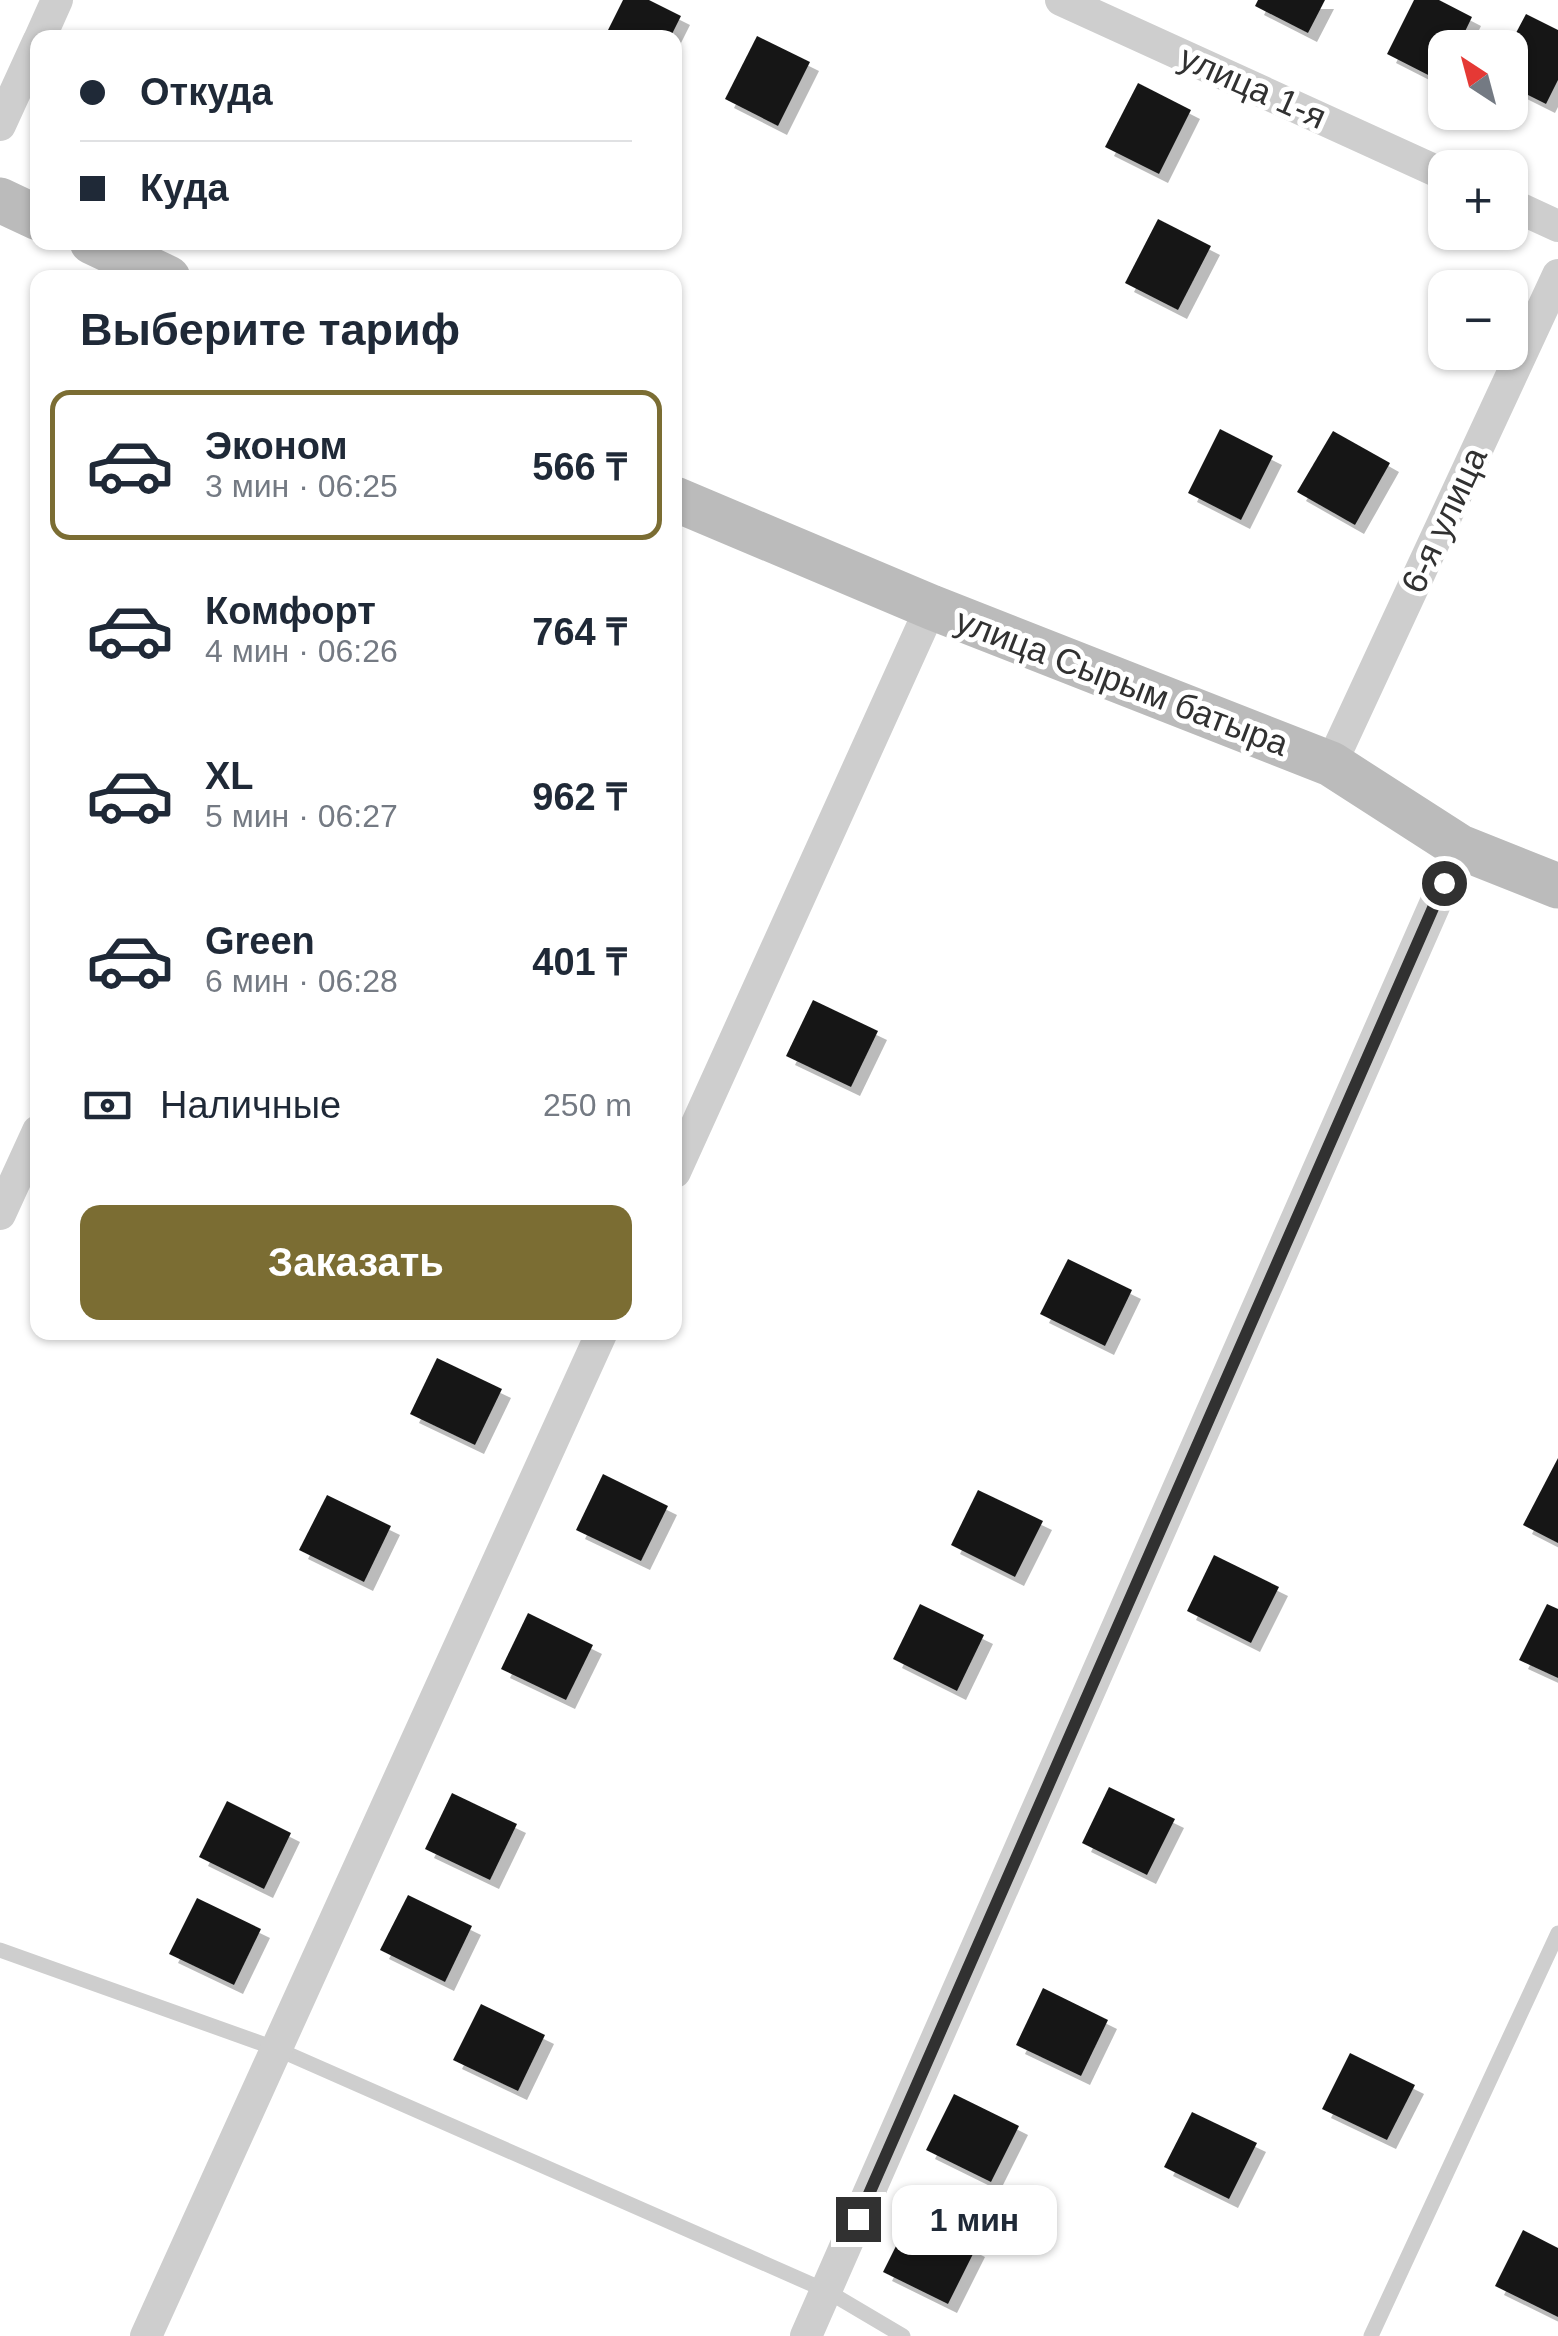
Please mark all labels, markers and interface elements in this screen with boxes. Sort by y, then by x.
north arrow [1428,30,1528,130]
map controls [1428,30,1528,370]
street label: улица 1-я [1174,37,1332,136]
text: Откуда [140,71,273,113]
button: + [1428,150,1528,250]
text: Куда [140,167,229,209]
button: − [1428,270,1528,370]
text: Выберите тариф [80,304,460,355]
icon: car [85,420,175,510]
text: Эконом [205,425,348,467]
street label: 6-я улица [1393,440,1494,599]
text: 566 ₸ [532,446,627,488]
text: 3 мин · 06:25 [205,468,398,504]
icon: car [85,585,175,675]
text: Комфорт [205,590,376,632]
street label: улица Сырым батыра [950,600,1294,763]
text: 764 ₸ [532,611,627,653]
text: 4 мин · 06:26 [205,633,398,669]
icon: car [85,750,175,840]
text: XL [205,755,254,797]
text: 962 ₸ [532,776,627,818]
text: 5 мин · 06:27 [205,798,398,834]
route start [1422,861,1467,906]
icon: car [85,915,175,1005]
text: Green [205,920,315,962]
text: 401 ₸ [532,941,627,983]
text: 6 мин · 06:28 [205,963,398,999]
icon: cash [80,1078,135,1133]
text: Наличные [160,1084,341,1126]
text: 250 m [543,1087,632,1123]
button: Заказать [80,1205,632,1320]
callout: 1 мин [893,2184,1058,2254]
route end [836,2197,881,2242]
text: 1 мин [930,2202,1019,2238]

